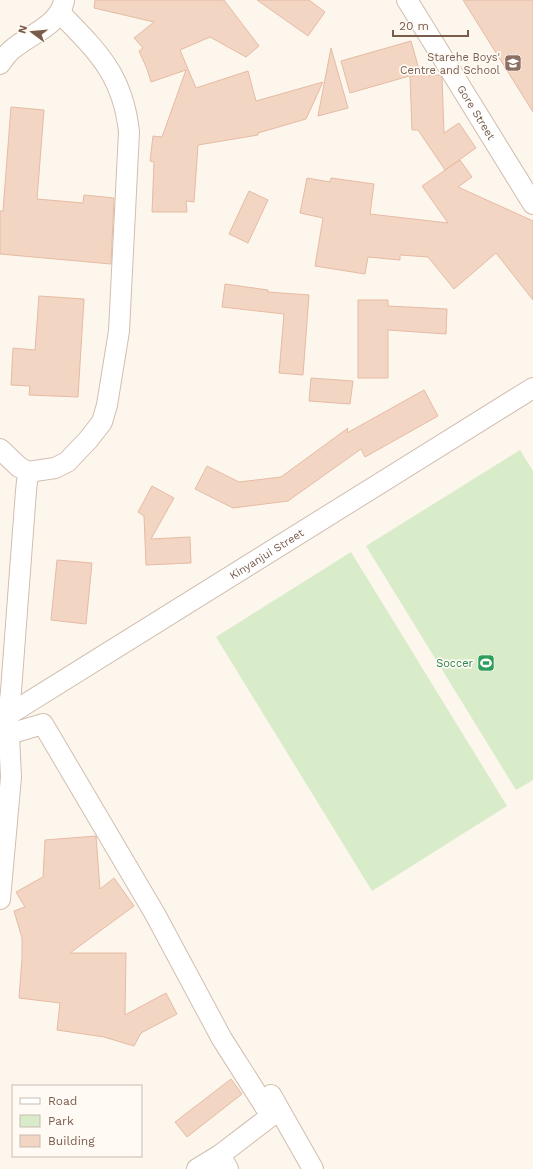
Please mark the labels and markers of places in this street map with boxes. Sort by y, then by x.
place label: Starehe Boys' Centre and School [400,51,501,77]
school or university icon: Starehe Boys' Centre and School [503,53,523,73]
sports icon: Soccer [476,653,496,673]
place label: Soccer [436,657,474,670]

